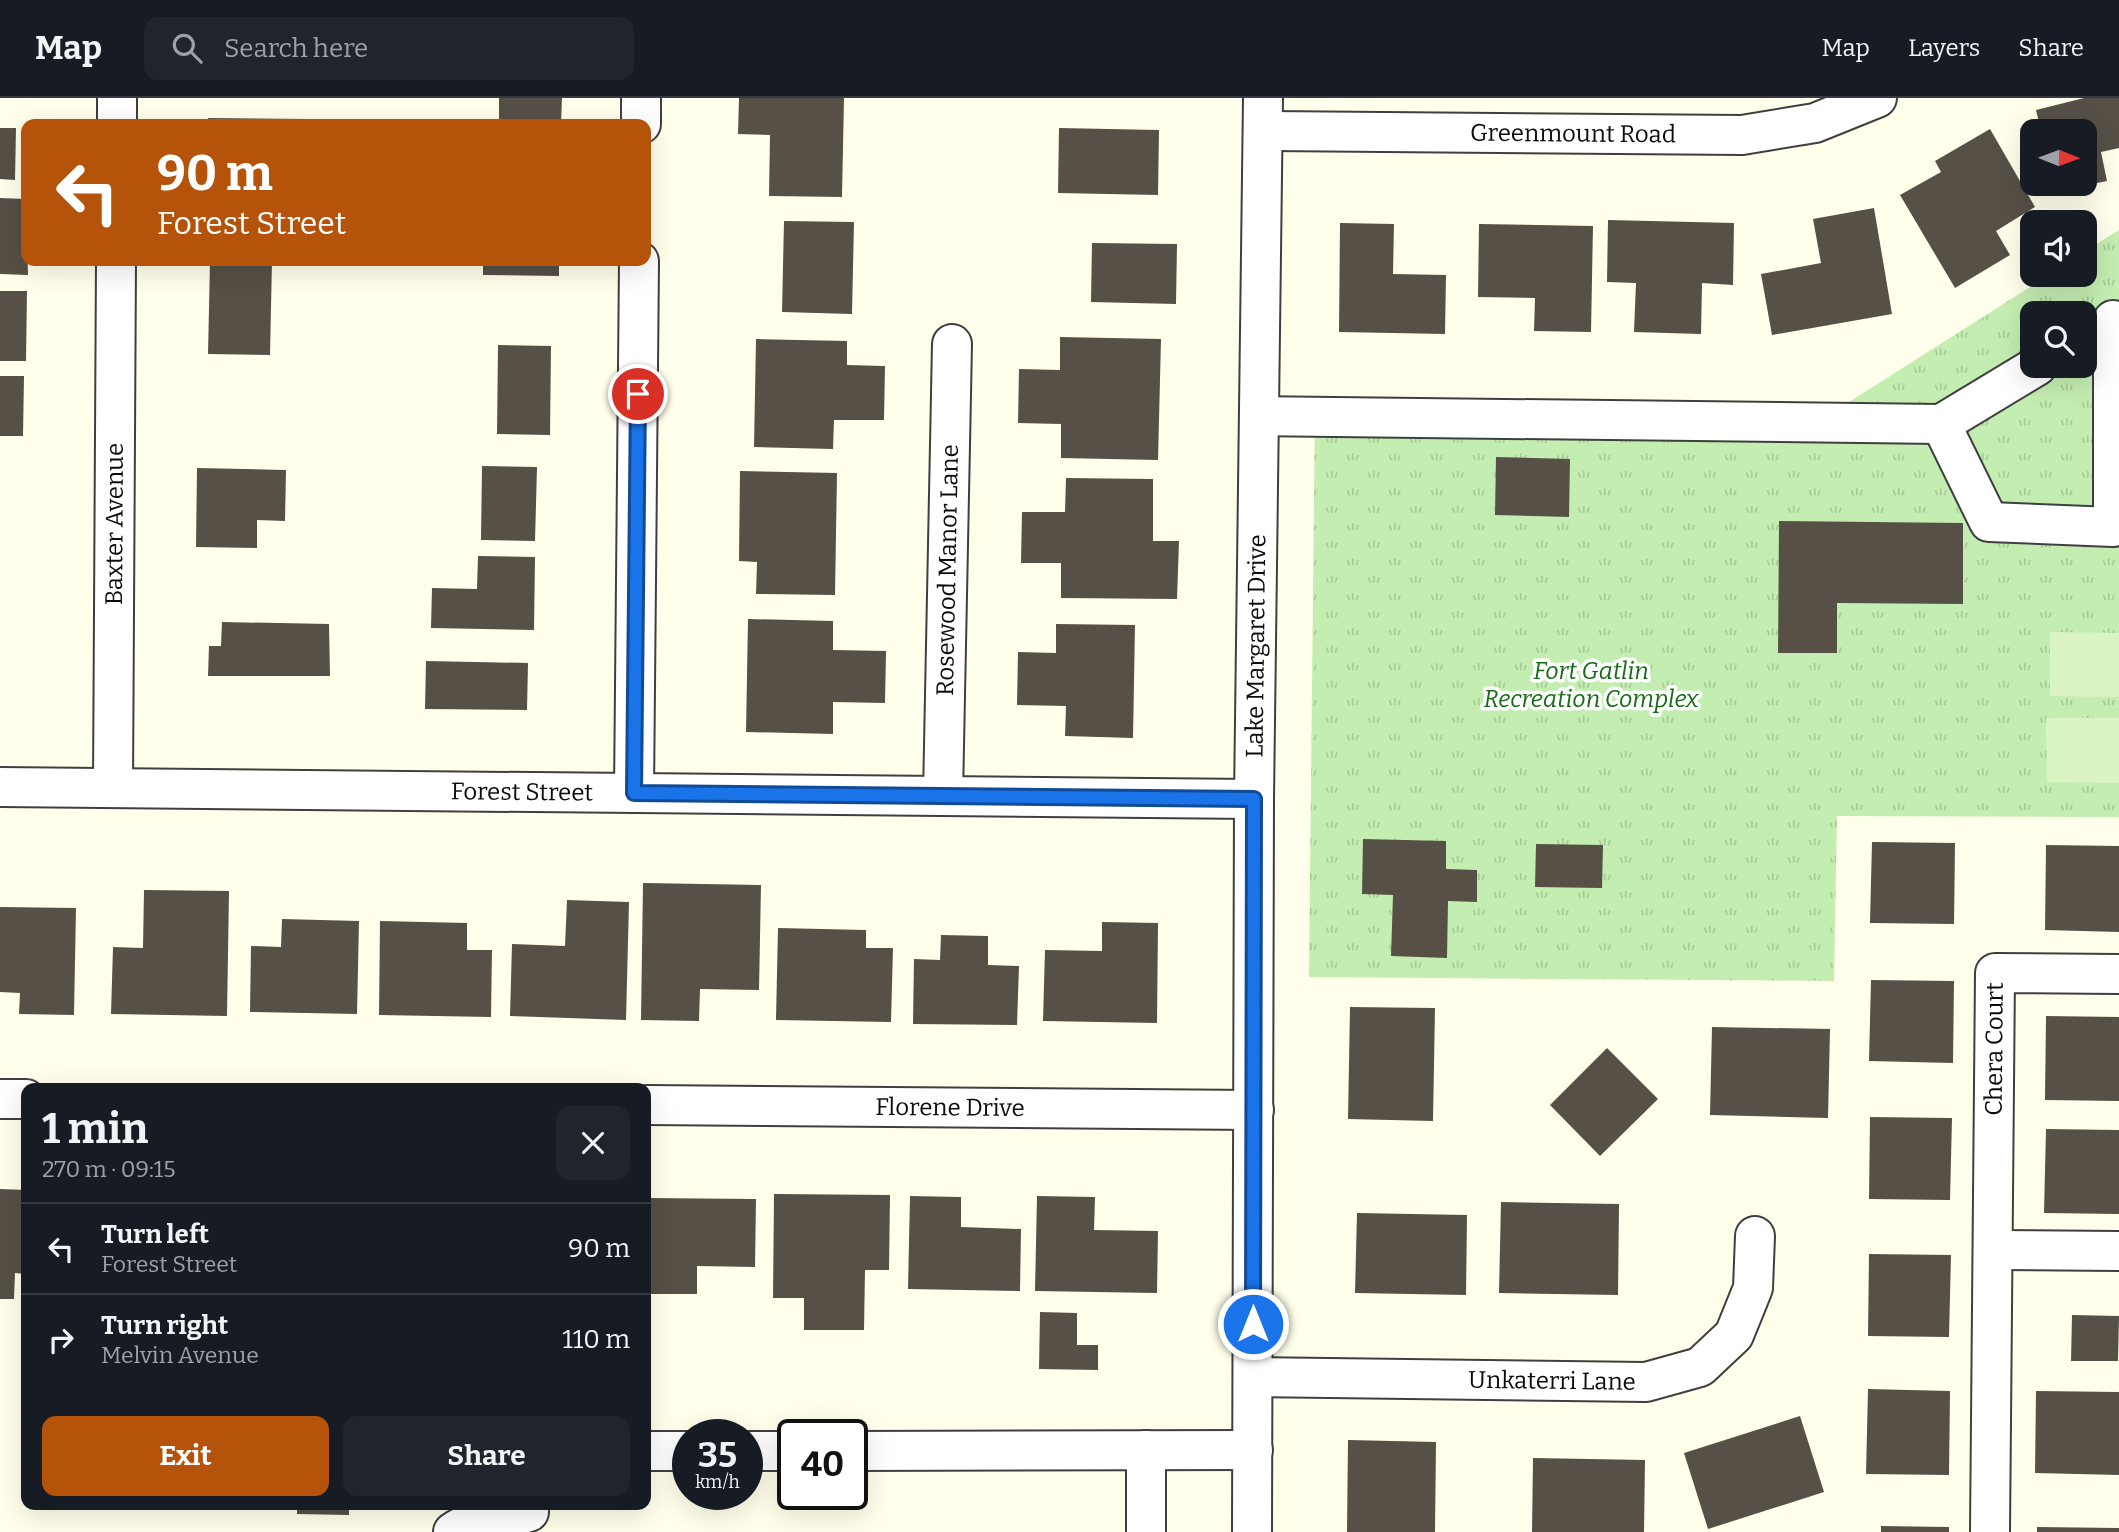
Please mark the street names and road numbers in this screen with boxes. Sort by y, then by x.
street label: Greenmount Road [1470,119,1676,148]
street label: Baxter Avenue [100,443,129,605]
street label: Rosewood Manor Lane [931,444,964,696]
street label: Lake Margaret Drive [1241,534,1271,758]
street label: Forest Street [451,777,594,807]
street label: Chera Court [1980,982,2009,1116]
street label: Florene Drive [875,1093,1025,1122]
street label: Unkaterri Lane [1468,1366,1636,1396]

